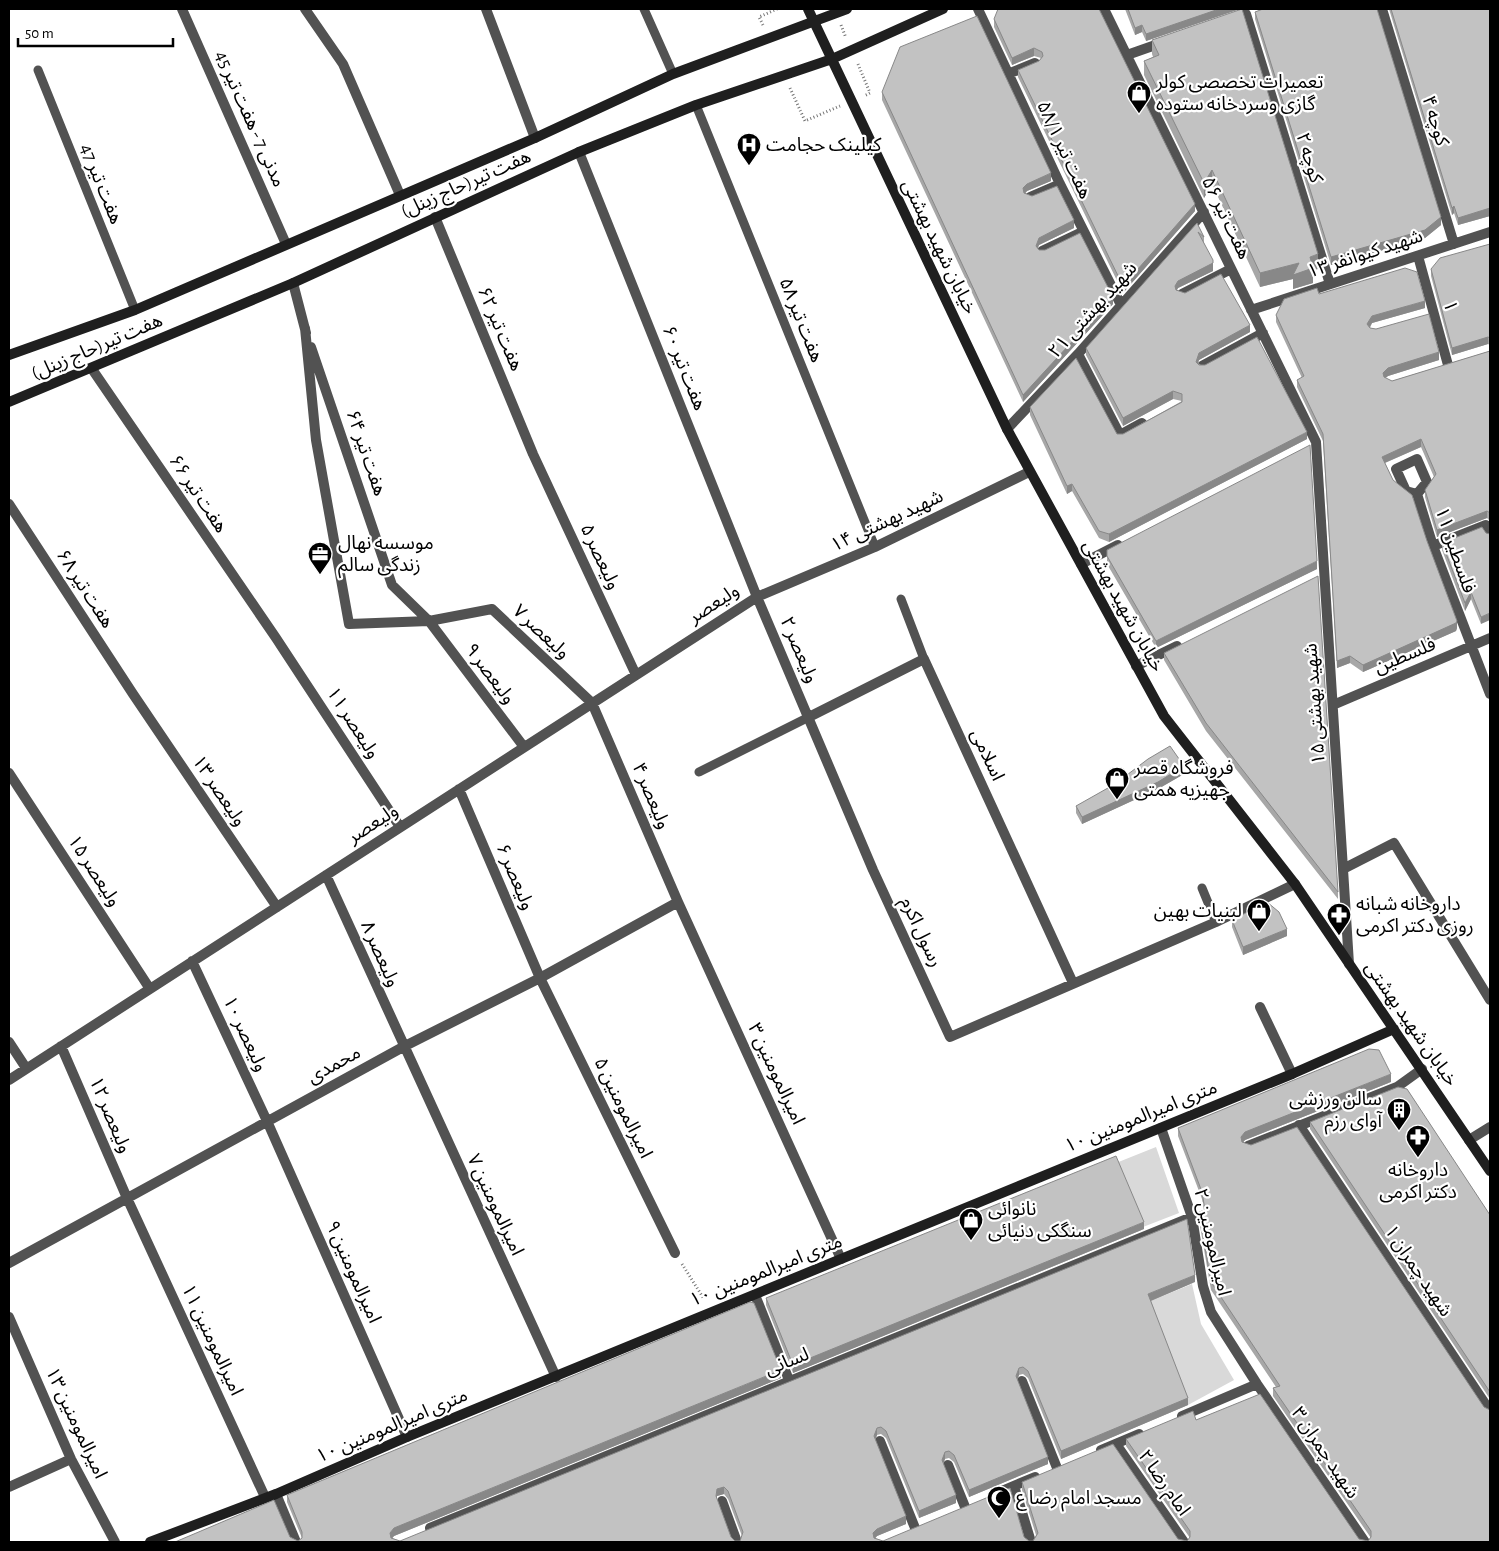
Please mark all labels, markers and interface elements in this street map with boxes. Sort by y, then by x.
scale bar [18,15,172,47]
text: 50 m [25,26,54,41]
street label: مدنی 7 - هفت تیر 45 [210,48,289,190]
place label: تعمیرات تخصصی کولر گازی وسردخانه ستوده [1155,73,1323,115]
shop icon: تعمیرات تخصصی کولر گازی وسردخانه ستوده [1126,80,1152,114]
street label: کوچه ۴ [1416,94,1452,150]
street label: هفت تیر ۵۸/۱ [1032,98,1095,202]
street label: کوچه ۲ [1290,131,1326,187]
hospital icon: کیلینک حجامت [736,132,762,166]
place label: کیلینک حجامت [766,136,883,155]
street label: هفت تیر 47 [75,141,126,227]
street label: هفت تیر(حاج زینل) [398,147,535,224]
street label: هفت تیر ۵۶ [1197,174,1254,263]
street label: خیابان شهید بهشتی [897,177,980,318]
street label: شهید کیوانفر ۱۳ [1305,226,1425,283]
street label: شهید بهشتی ۲۱ [1045,258,1142,362]
street label: هفت تیر ۵۸ [775,275,827,365]
street label: هفت تیر ۶۲ [473,284,526,374]
street label: ۱ [1439,298,1461,314]
street label: هفت تیر(حاج زینل) [29,311,167,386]
street label: هفت تیر ۶۰ [658,323,710,413]
street label: هفت تیر ۶۴ [342,408,390,499]
street label: هفت تیر ۶۶ [164,452,231,537]
street label: شهید بهشتی ۱۴ [828,487,947,556]
street label: فلسطین ۱۱ [1430,505,1479,596]
street label: ولیعصر ۵ [576,521,623,593]
place label: موسسه نهال زندگی سالم [338,534,434,579]
street label: خیابان شهید بهشتی [1078,537,1167,676]
office icon: موسسه نهال زندگی سالم [307,541,333,575]
street label: هفت تیر ۶۸ [52,546,117,632]
street label: ولیعصر [685,581,743,629]
street label: ولیعصر ۷ [508,601,573,664]
street label: ولیعصر ۲ [776,614,821,686]
street label: فلسطین [1371,635,1439,678]
street label: ولیعصر ۹ [461,640,519,708]
street label: شهید بهشتی ۱۵ [1301,643,1330,765]
street label: ولیعصر ۱۱ [322,684,383,763]
street label: اسلامی [966,726,1007,784]
street label: ولیعصر ۱۳ [188,752,249,830]
place label: فروشگاه قصر جهیزیه همتی [1133,758,1233,801]
street label: ولیعصر ۴ [628,760,673,832]
shop icon: فروشگاه قصر جهیزیه همتی [1104,766,1130,800]
street label: ولیعصر [344,801,402,849]
street label: ولیعصر ۱۵ [63,832,124,911]
street label: ولیعصر ۶ [492,841,537,913]
street label: رسول اکرم [893,894,945,972]
place label: داروخانه شبانه روزی دکتر اکرمی [1356,895,1474,937]
shop icon: لبنیات بهین [1246,898,1272,932]
place label: لبنیات بهین [1154,902,1242,922]
pharmacy icon: داروخانه شبانه روزی دکتر اکرمی [1326,902,1352,936]
street label: ولیعصر ۸ [356,918,403,990]
street label: خیابان شهید بهشتی [1360,958,1461,1090]
street label: ولیعصر ۱۰ [218,993,271,1075]
street label: امیرالمومنین ۳ [743,1020,808,1128]
street label: محمدی [304,1043,364,1087]
street label: امیرالمومنین ۵ [590,1055,656,1162]
street label: ولیعصر ۱۲ [85,1074,135,1156]
street label: ۱۰ متری امیرالمومنین [1062,1078,1220,1157]
place label: سالن ورزشی آوای رزم [1289,1090,1383,1135]
building icon: سالن ورزشی آوای رزم [1386,1097,1412,1131]
pharmacy icon: داروخانه دکتر اکرمی [1405,1124,1431,1158]
street label: امیرالمومنین ۷ [462,1151,527,1259]
place label: داروخانه دکتر اکرمی [1379,1161,1457,1203]
street label: امیرالمومنین ۲ [1189,1187,1234,1298]
place label: نانوائی سنگکی دنیائی [988,1200,1092,1242]
shop icon: نانوائی سنگکی دنیائی [958,1207,984,1241]
street label: امیرالمومنین ۹ [321,1218,384,1326]
street label: شهید چمران ۱ [1379,1222,1455,1321]
street label: ۱۰ متری امیرالمومنین [687,1232,845,1311]
street label: امیرالمومنین ۱۱ [177,1281,246,1399]
street label: لسانی [762,1345,812,1380]
street label: امیرالمومنین ۱۳ [41,1364,110,1482]
street label: ۱۰ متری امیرالمومنین [313,1386,471,1467]
street label: شهید چمران ۳ [1286,1404,1362,1503]
street label: امام رضا ۲ [1131,1447,1193,1522]
mosque icon: مسجد امام رضا ع [986,1485,1012,1519]
place label: مسجد امام رضا ع [1016,1489,1142,1512]

